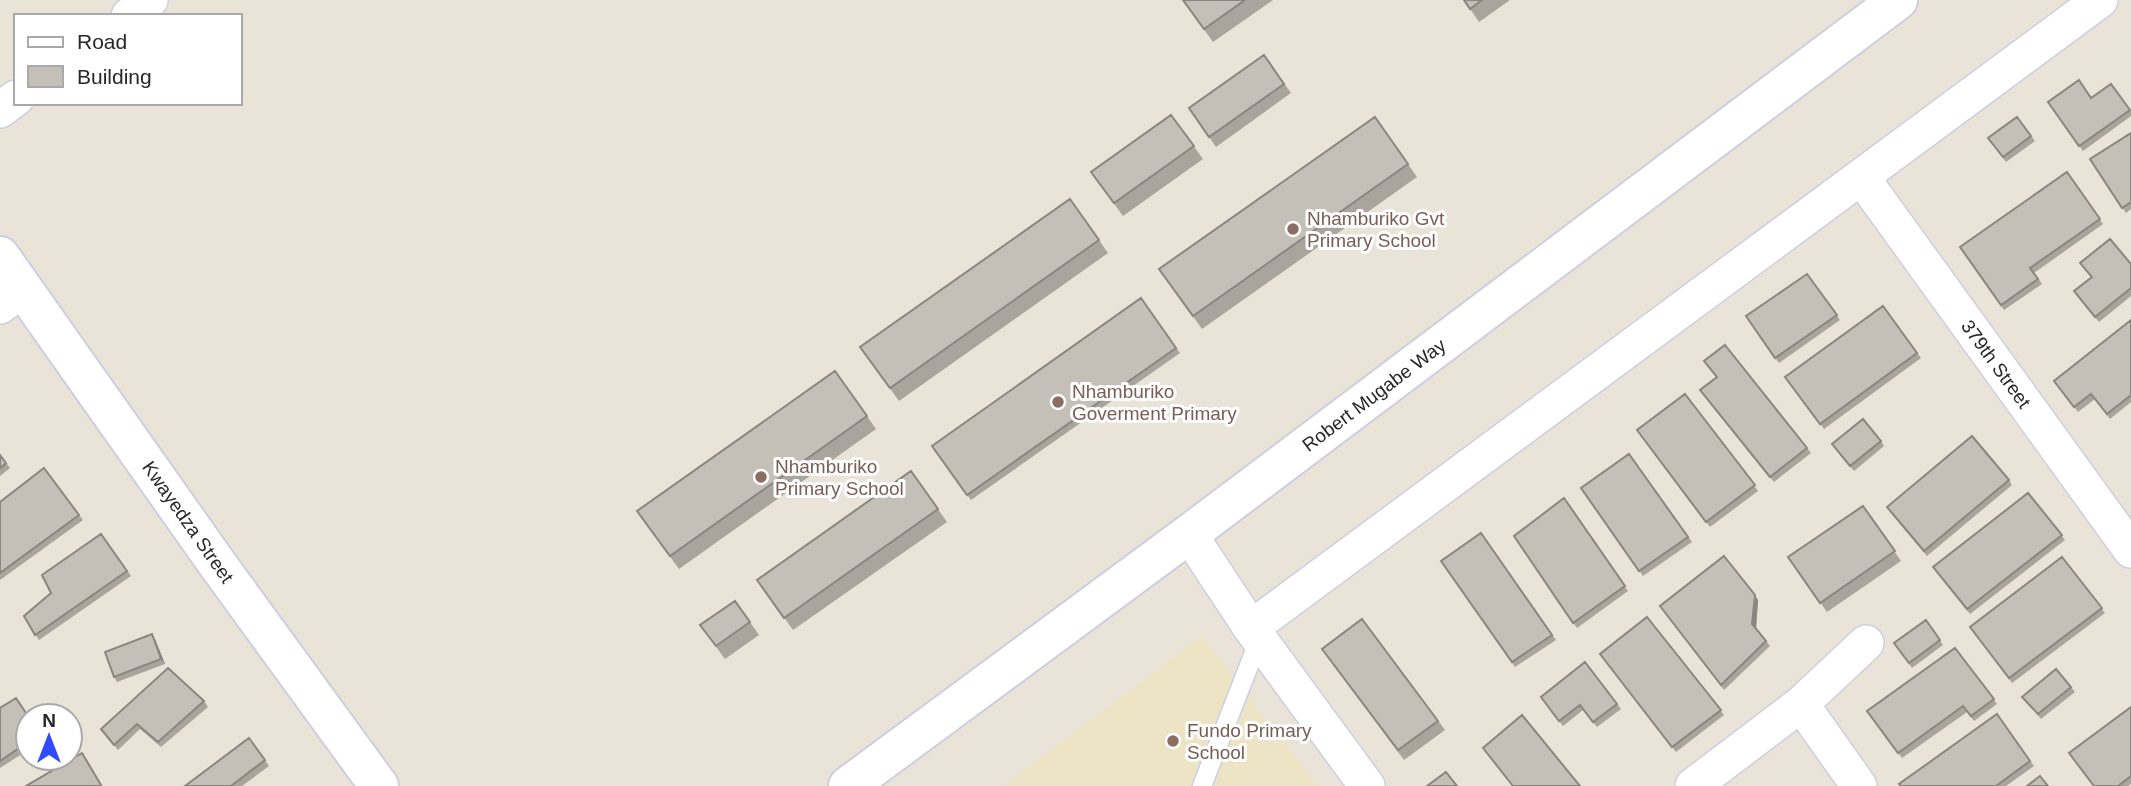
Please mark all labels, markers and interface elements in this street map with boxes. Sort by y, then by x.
legend [14,14,242,105]
text: Road [77,30,127,53]
text: Building [77,65,152,88]
place label: Nhamburiko Gvt Primary School [1307,208,1445,251]
marker: Nhamburiko Gvt Primary School [1285,221,1301,237]
street label: 379th Street [1957,316,2035,413]
street label: Robert Mugabe Way [1298,334,1450,456]
place label: Nhamburiko Goverment Primary [1072,381,1237,424]
marker: Nhamburiko Goverment Primary [1050,394,1066,410]
place label: Nhamburiko Primary School [775,456,904,499]
street label: Kwayedza Street [138,457,238,587]
marker: Nhamburiko Primary School [753,469,769,485]
north arrow [14,702,84,772]
text: N [42,710,56,731]
place label: Fundo Primary School [1187,720,1312,763]
marker: Fundo Primary School [1165,733,1181,749]

